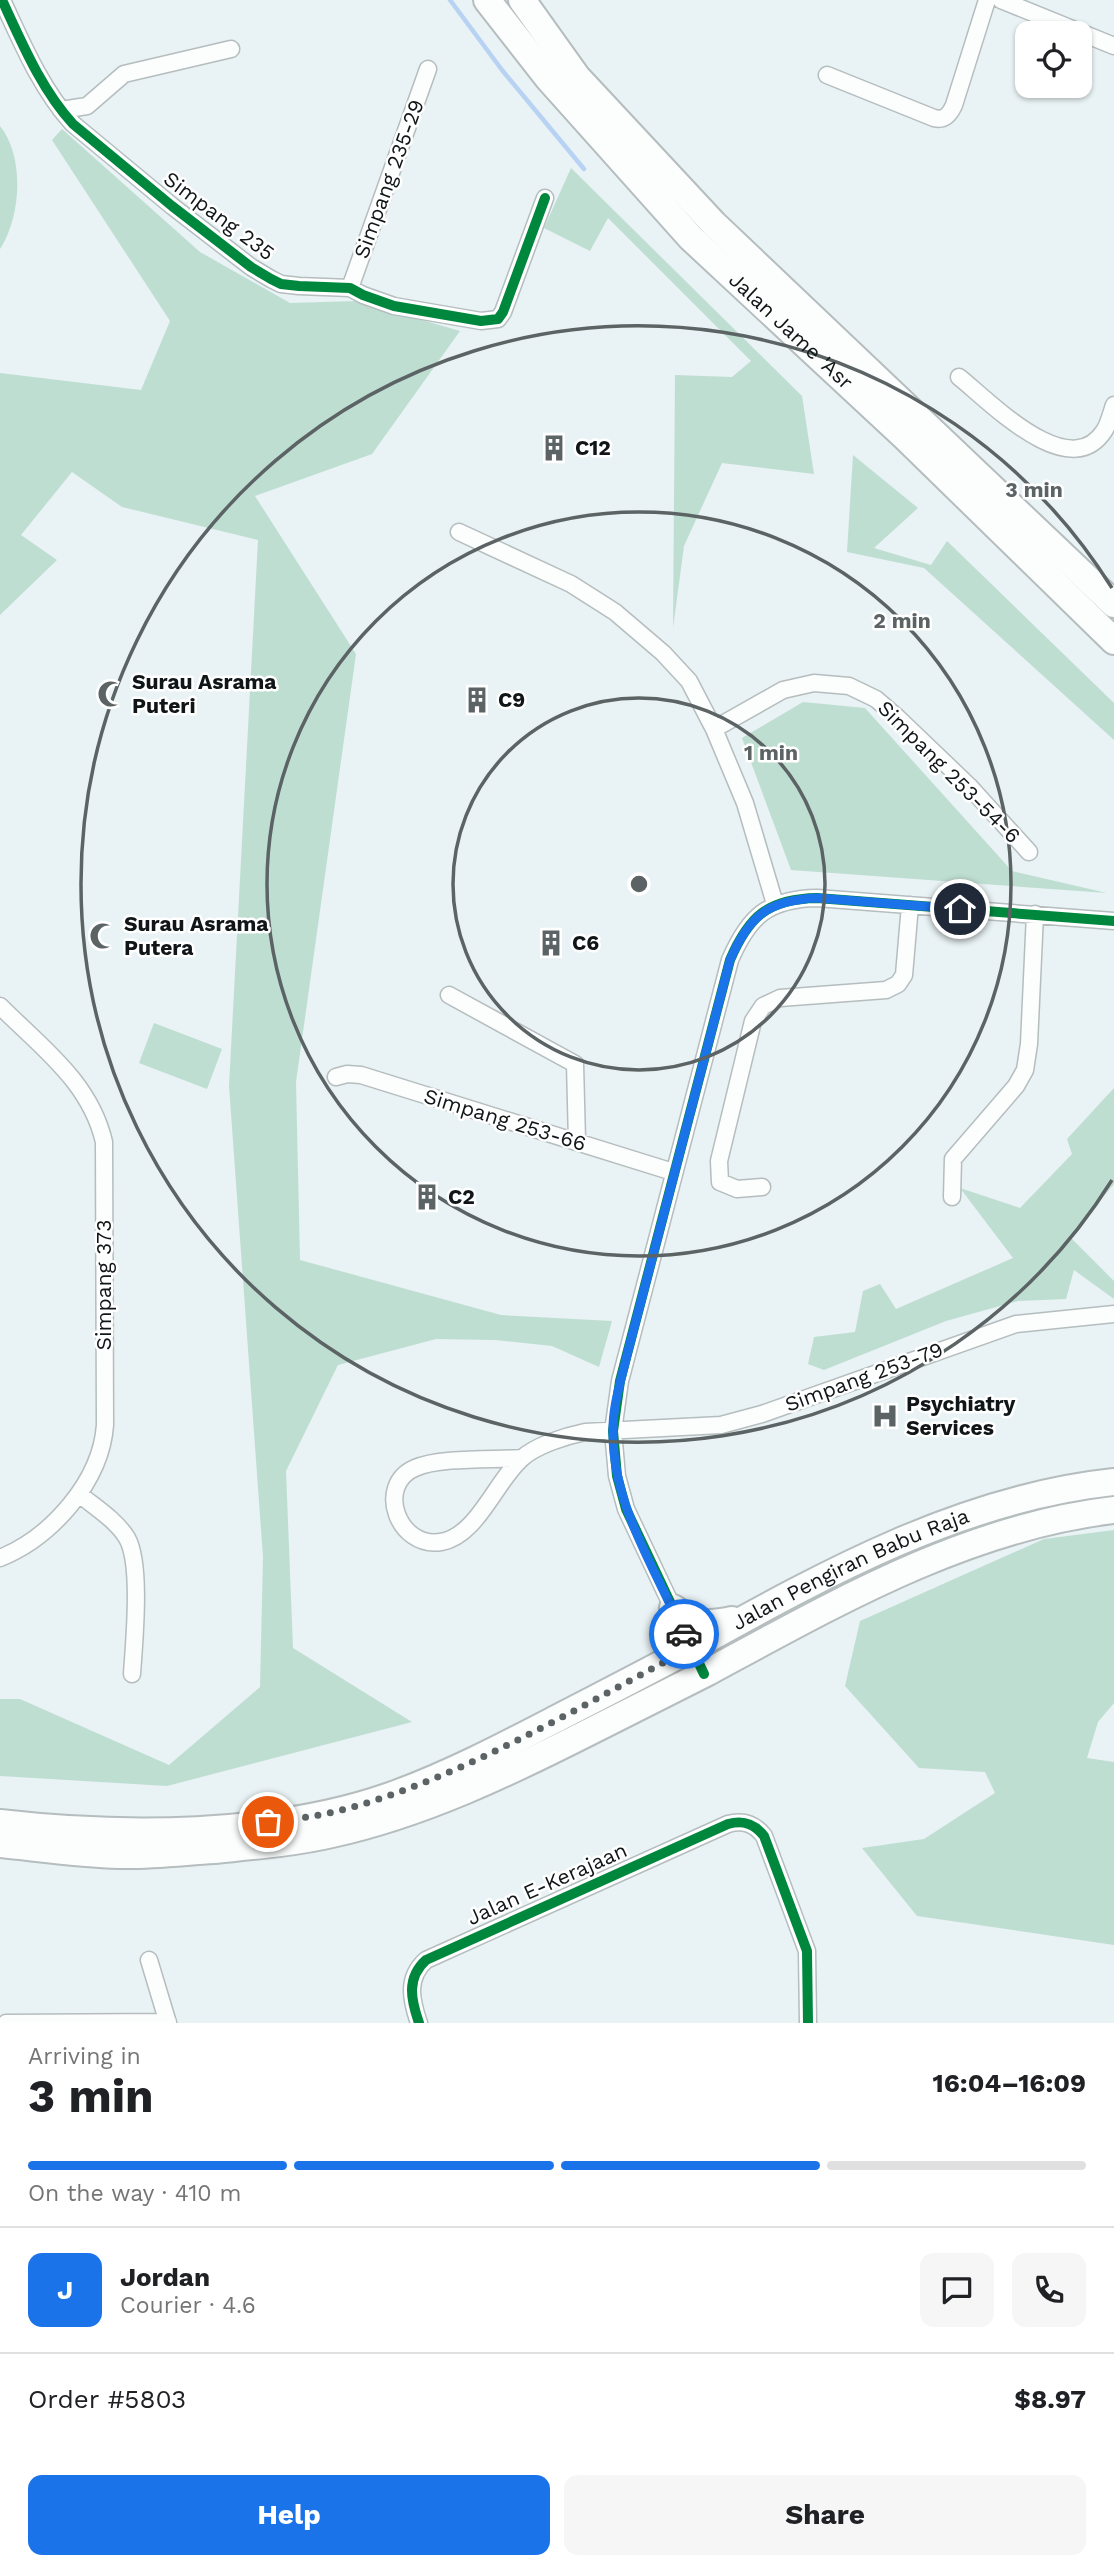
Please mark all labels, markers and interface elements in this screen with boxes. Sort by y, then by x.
map controls [1015,21,1092,98]
button: locate [1015,21,1092,98]
street label: Simpang 235-29 [348,96,429,262]
street label: Simpang 235 [159,166,280,265]
street label: Jalan Jame 'Asr [724,267,859,395]
building icon: C12 [539,433,569,463]
place label: C12 [575,435,611,460]
text: 3 min [1005,477,1063,502]
text: 2 min [873,608,931,633]
place label: Surau Asrama Puteri [132,669,277,718]
mosque icon: Surau Asrama Puteri [96,679,126,709]
building icon: C9 [462,685,492,715]
place label: C9 [498,687,525,712]
street label: Simpang 253-54-6 [873,695,1026,848]
text: 1 min [744,740,798,765]
centre of rings [627,872,651,896]
pin [930,879,990,939]
icon: home [941,890,979,928]
place label: Surau Asrama Putera [124,911,269,960]
mosque icon: Surau Asrama Putera [88,921,118,951]
building icon: C6 [536,928,566,958]
place label: C6 [572,930,599,955]
street label: Simpang 253-66 [421,1083,589,1156]
building icon: C2 [412,1182,442,1212]
place label: C2 [448,1184,475,1209]
street label: Simpang 373 [91,1220,116,1350]
street label: Simpang 253-79 [781,1336,946,1417]
place label: Psychiatry Services [906,1391,1016,1440]
hospital icon: Psychiatry Services [870,1401,900,1431]
street label: Jalan Pengiran Babu Raja [728,1503,972,1635]
courier [649,1599,719,1669]
icon: car [665,1615,703,1653]
pin [238,1792,298,1852]
icon: bag [249,1803,287,1841]
street label: Jalan E-Kerajaan [463,1837,631,1930]
text: Arriving in [28,2043,141,2070]
text: 16:04–16:09 [933,2068,1086,2098]
text: 3 min [28,2069,154,2123]
text: On the way · 410 m [28,2180,241,2207]
button: chat [920,2253,994,2327]
button: phone [1012,2253,1086,2327]
text: Jordan [120,2262,210,2292]
text: J [57,2275,73,2305]
text: Courier · 4.6 [120,2292,256,2319]
text: Order #5803 [28,2384,186,2414]
text: $8.97 [1014,2384,1086,2414]
button: Help [28,2475,550,2555]
button: Share [564,2475,1086,2555]

